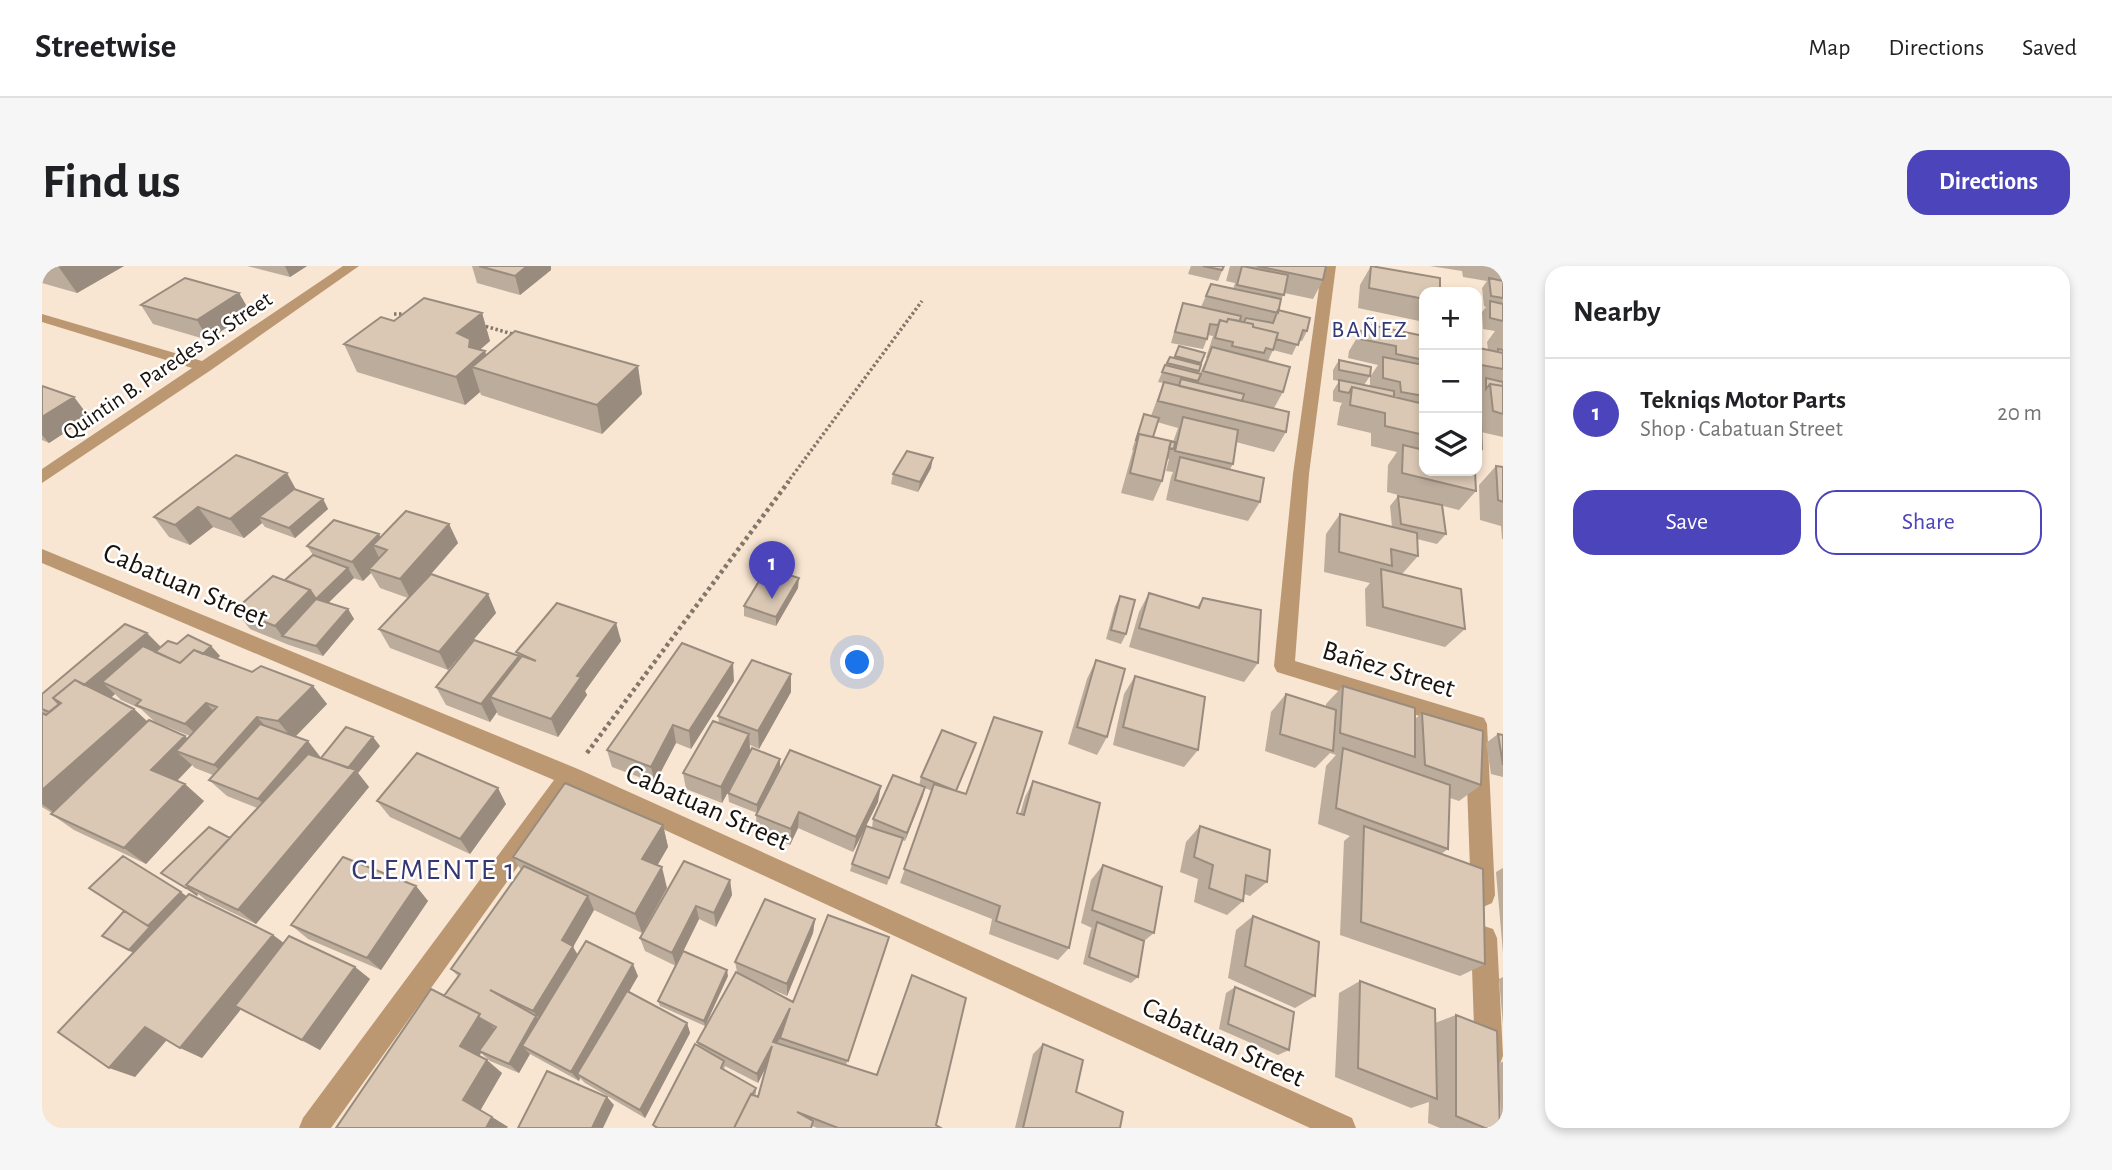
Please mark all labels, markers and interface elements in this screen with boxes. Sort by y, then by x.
text: Streetwise [35,31,176,64]
text: Map [1808,36,1850,60]
text: Directions [1888,36,1984,60]
text: Saved [2022,36,2077,60]
button: Directions [1907,150,2070,215]
text: Find us [42,158,181,207]
street label: Quintin B. Paredes Sr. Street [59,287,277,445]
map controls [1419,287,1482,476]
button: + [1419,287,1482,350]
text: Nearby [1573,297,1661,327]
district label: BAÑEZ [1331,316,1409,342]
button: − [1419,350,1482,413]
text: Tekniqs Motor Parts [1640,387,1846,413]
text: 1 [1592,402,1600,425]
text: 20 m [1997,402,2042,425]
button: layers [1419,413,1482,476]
text: Shop · Cabatuan Street [1640,418,1843,441]
button: Save [1573,490,1801,555]
button: Share [1815,490,2042,555]
street label: Cabatuan Street [99,539,272,633]
pin: 1 [749,541,795,599]
street label: Bañez Street [1319,636,1458,703]
your location [840,645,874,679]
street label: Cabatuan Street [621,759,793,856]
district label: CLEMENTE 1 [351,855,517,885]
street label: Cabatuan Street [1138,993,1309,1093]

